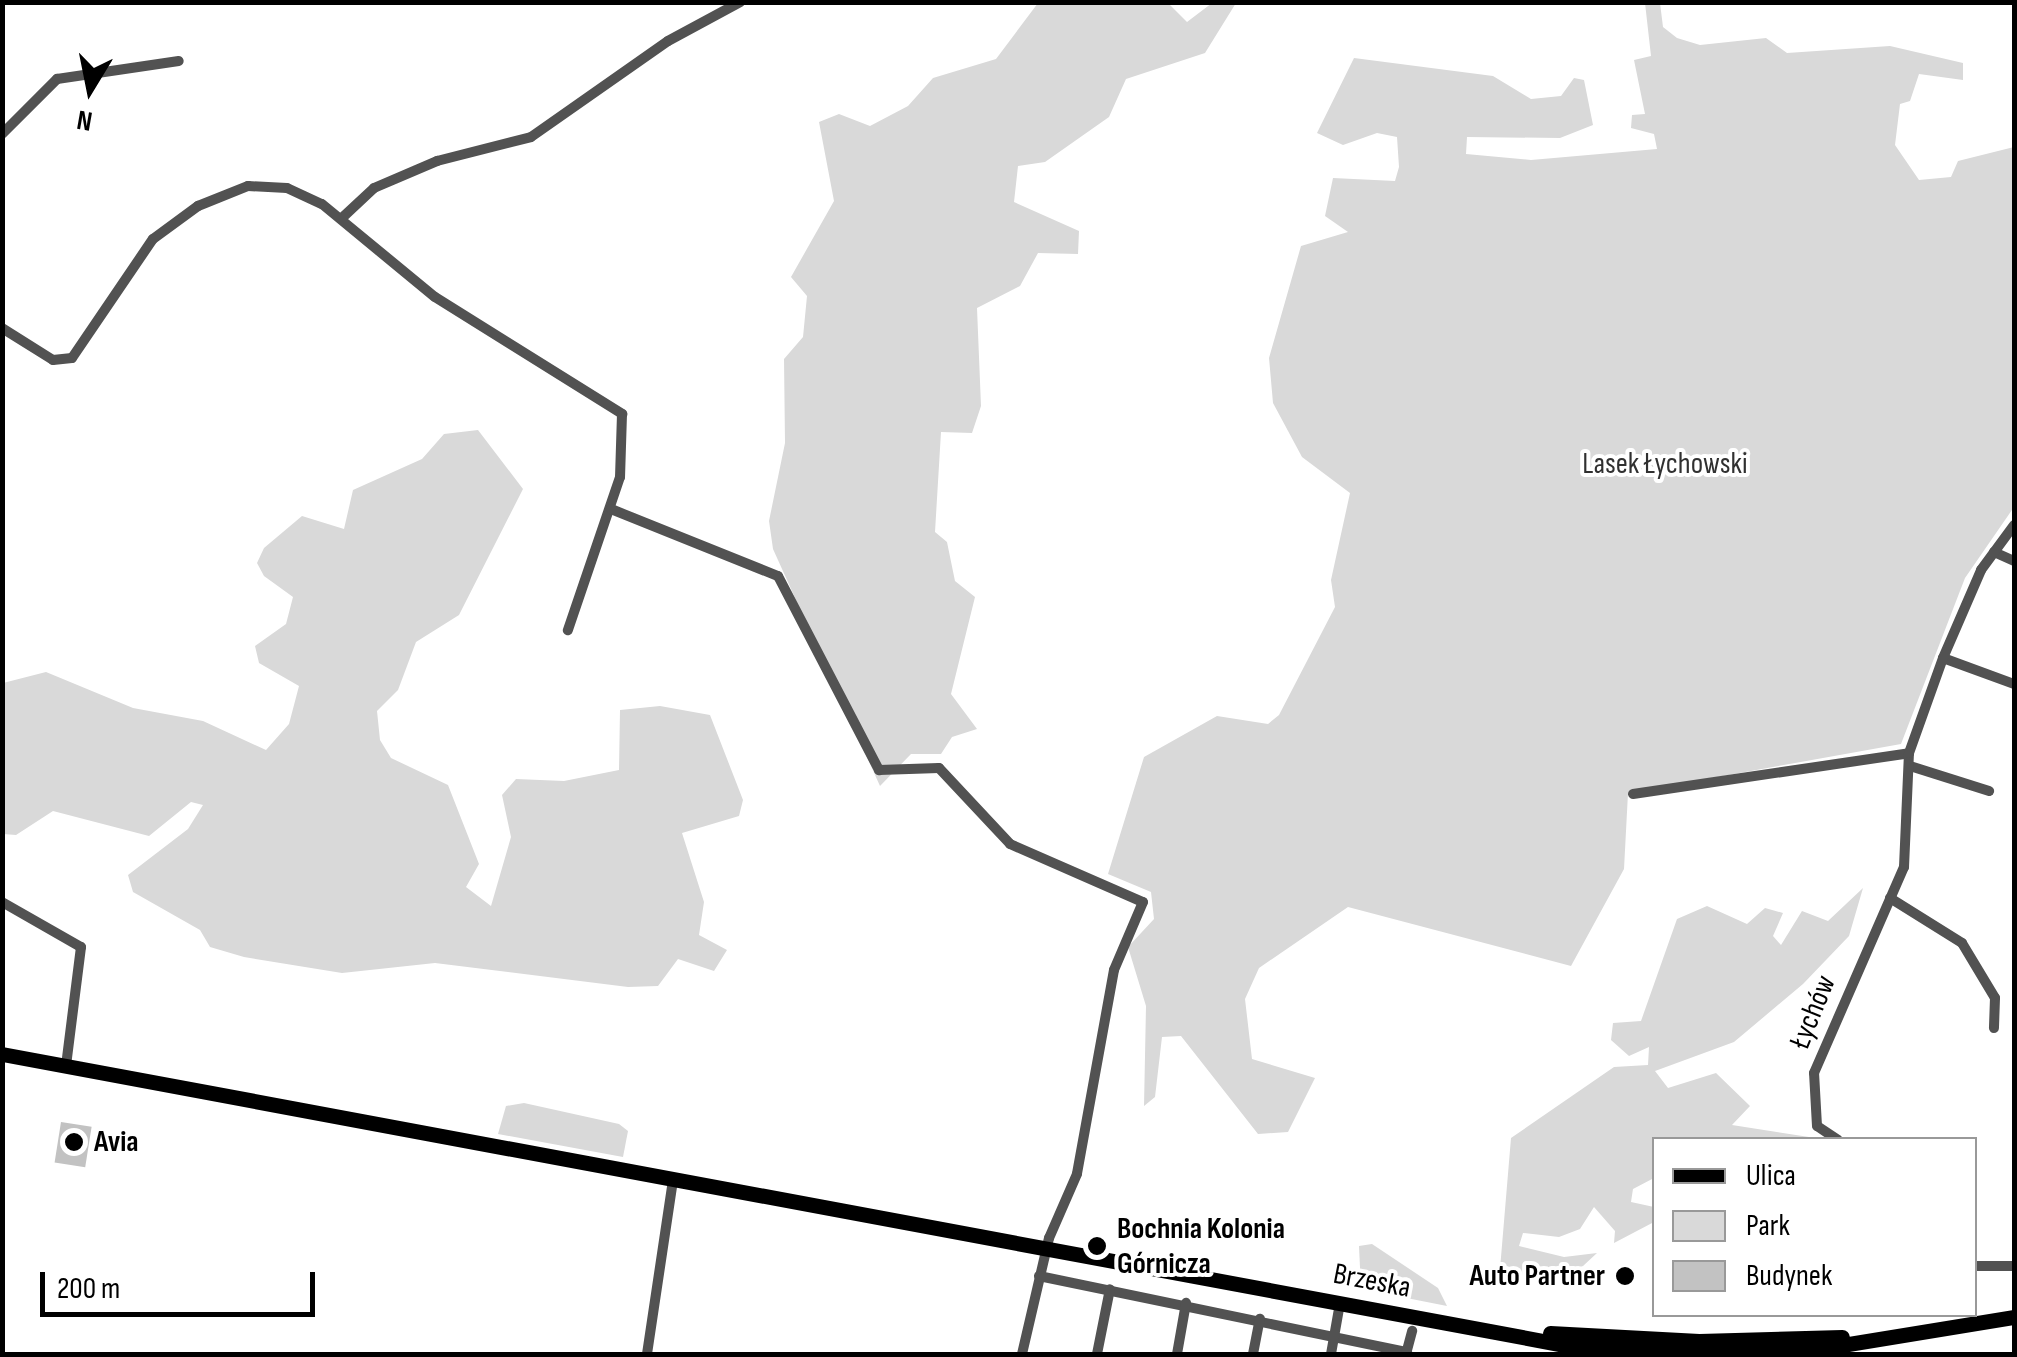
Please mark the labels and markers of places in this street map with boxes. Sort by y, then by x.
place label: Avia [94,1124,139,1160]
marker: Avia [63,1131,85,1153]
place label: Bochnia Kolonia Górnicza [1117,1211,1285,1282]
marker: Bochnia Kolonia Górnicza [1086,1235,1108,1257]
place label: Auto Partner [1470,1258,1605,1294]
marker: Auto Partner [1614,1265,1636,1287]

